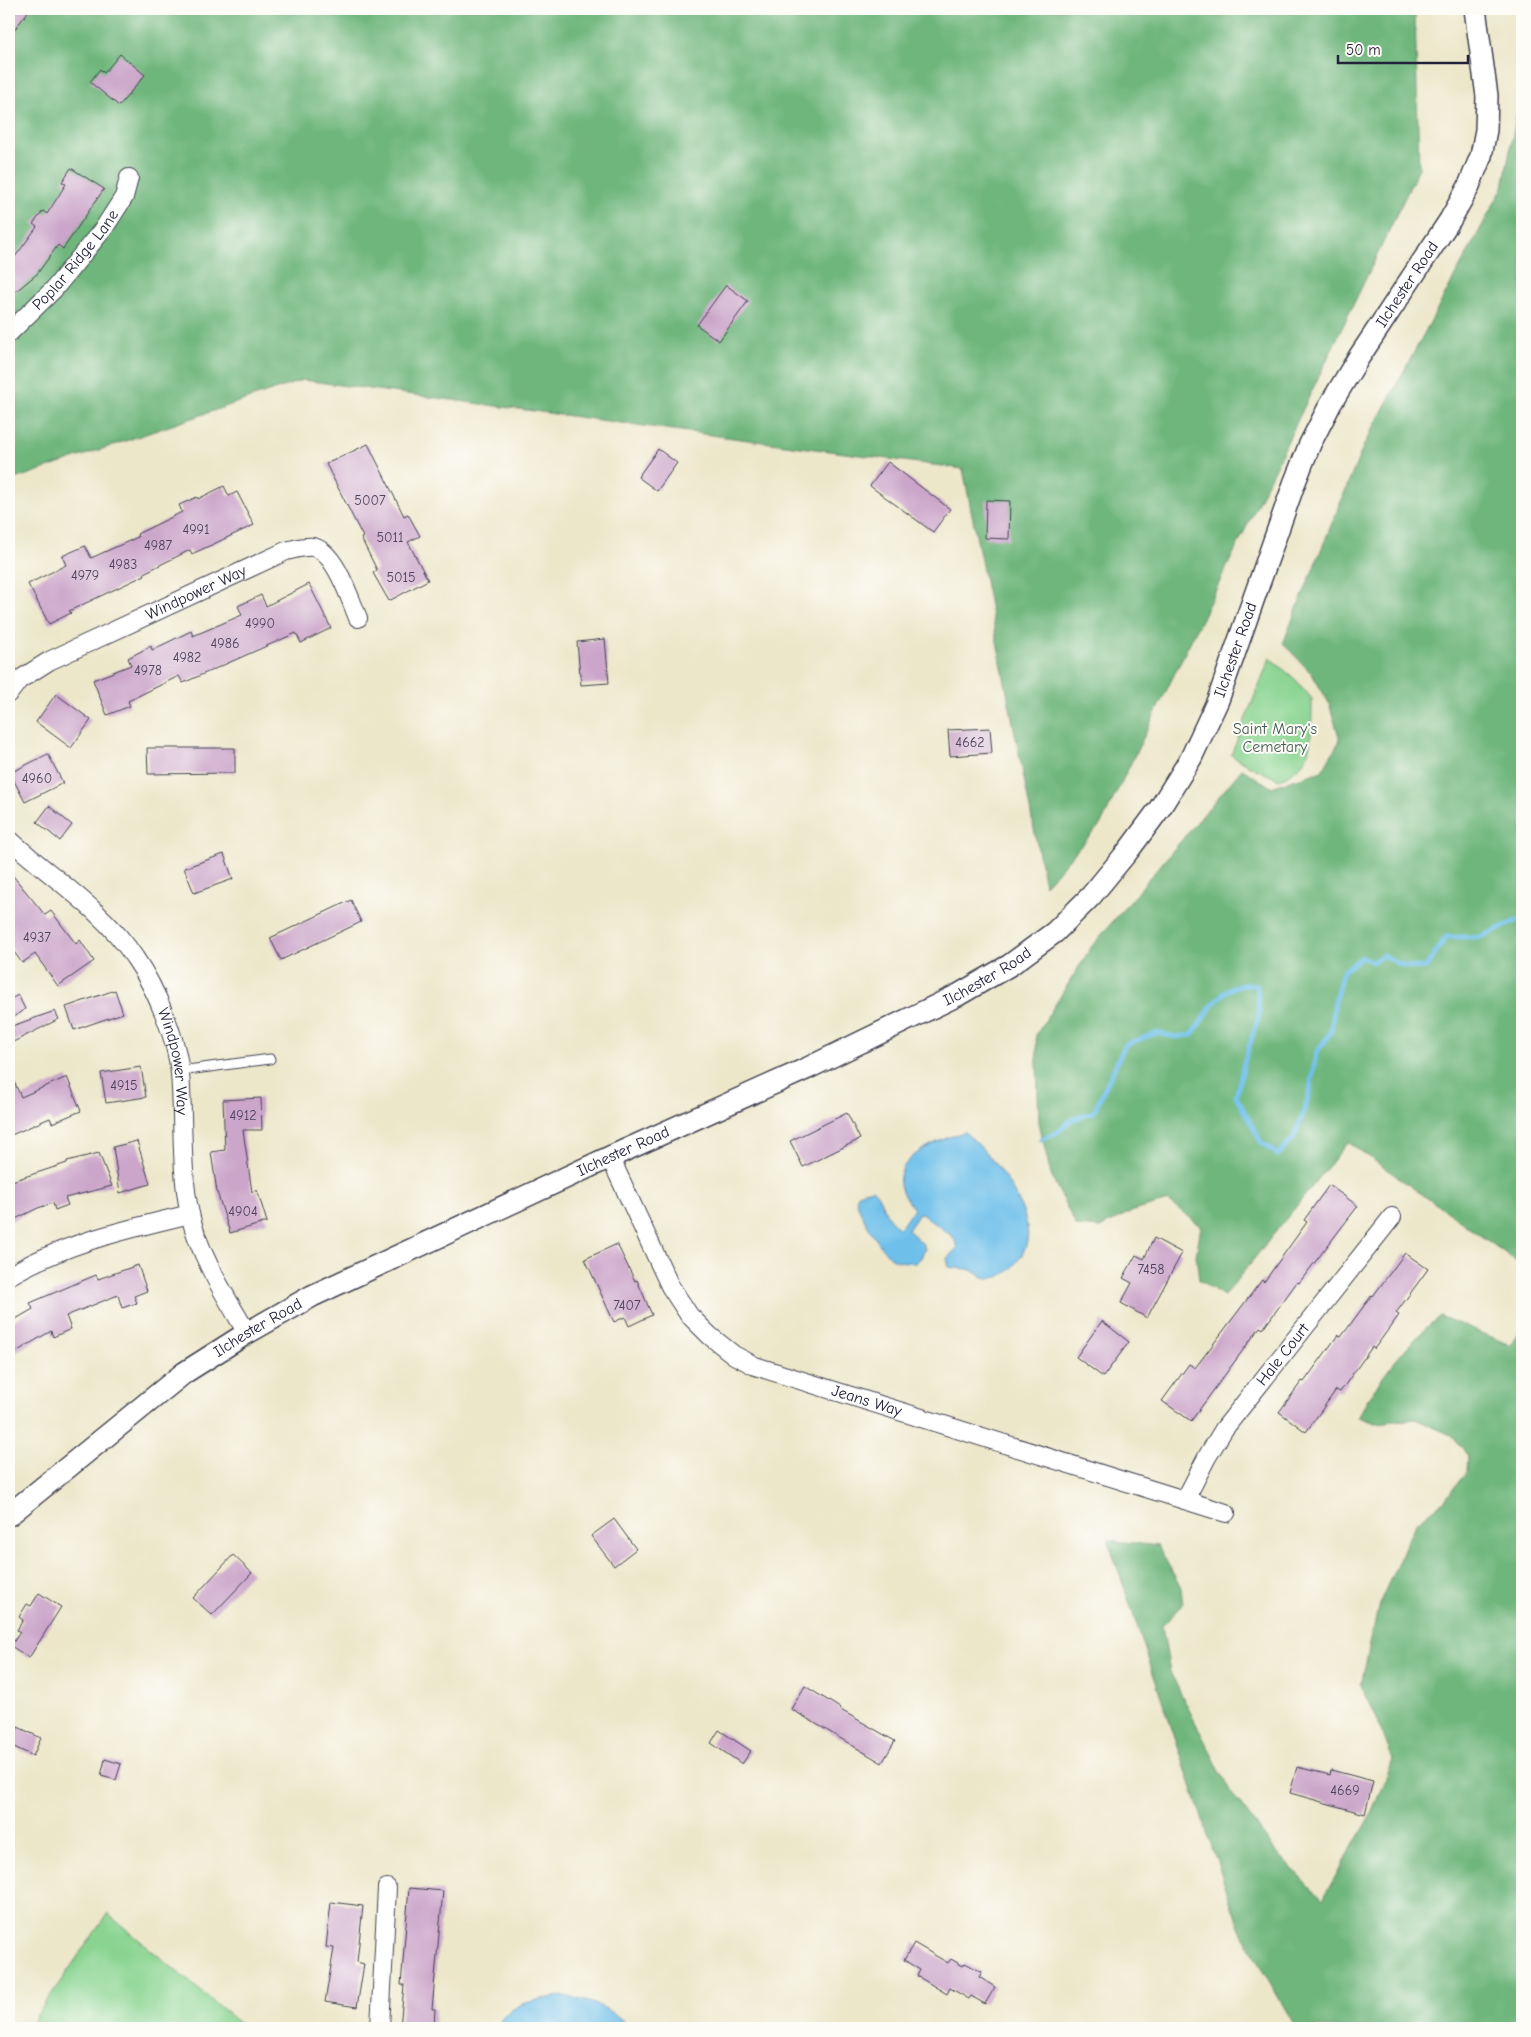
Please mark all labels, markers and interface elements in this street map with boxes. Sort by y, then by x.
scale bar [1338,32,1468,64]
text: 50 m [1346,41,1381,59]
street label: Poplar Ridge Lane [29,206,122,314]
street label: Ilchester Road [1372,238,1442,331]
house number: 5007 [354,492,386,509]
house number: 4991 [182,521,210,538]
house number: 5011 [376,529,404,546]
house number: 4987 [144,537,172,554]
house number: 4983 [109,556,137,573]
street label: Windpower Way [143,561,250,624]
house number: 4979 [71,567,99,584]
house number: 5015 [386,569,416,586]
street label: Ilchester Road [1211,600,1261,700]
house number: 4990 [245,615,275,632]
house number: 4986 [210,635,240,652]
house number: 4982 [173,649,201,666]
house number: 4978 [134,662,162,679]
park label: Saint Mary's Cemetary [1233,720,1318,756]
house number: 4662 [955,734,985,751]
house number: 4960 [22,770,52,787]
house number: 4937 [23,929,51,946]
street label: Ilchester Road [940,944,1035,1010]
street label: Windpower Way [154,1005,191,1116]
house number: 4915 [110,1077,138,1094]
house number: 4912 [229,1107,257,1124]
street label: Ilchester Road [574,1123,672,1180]
house number: 4904 [228,1203,258,1220]
house number: 7458 [1137,1261,1165,1278]
street label: Ilchester Road [210,1295,305,1361]
house number: 7407 [613,1297,641,1314]
street label: Hale Court [1253,1320,1313,1389]
street label: Jeans Way [829,1381,905,1421]
house number: 4669 [1330,1782,1360,1799]

